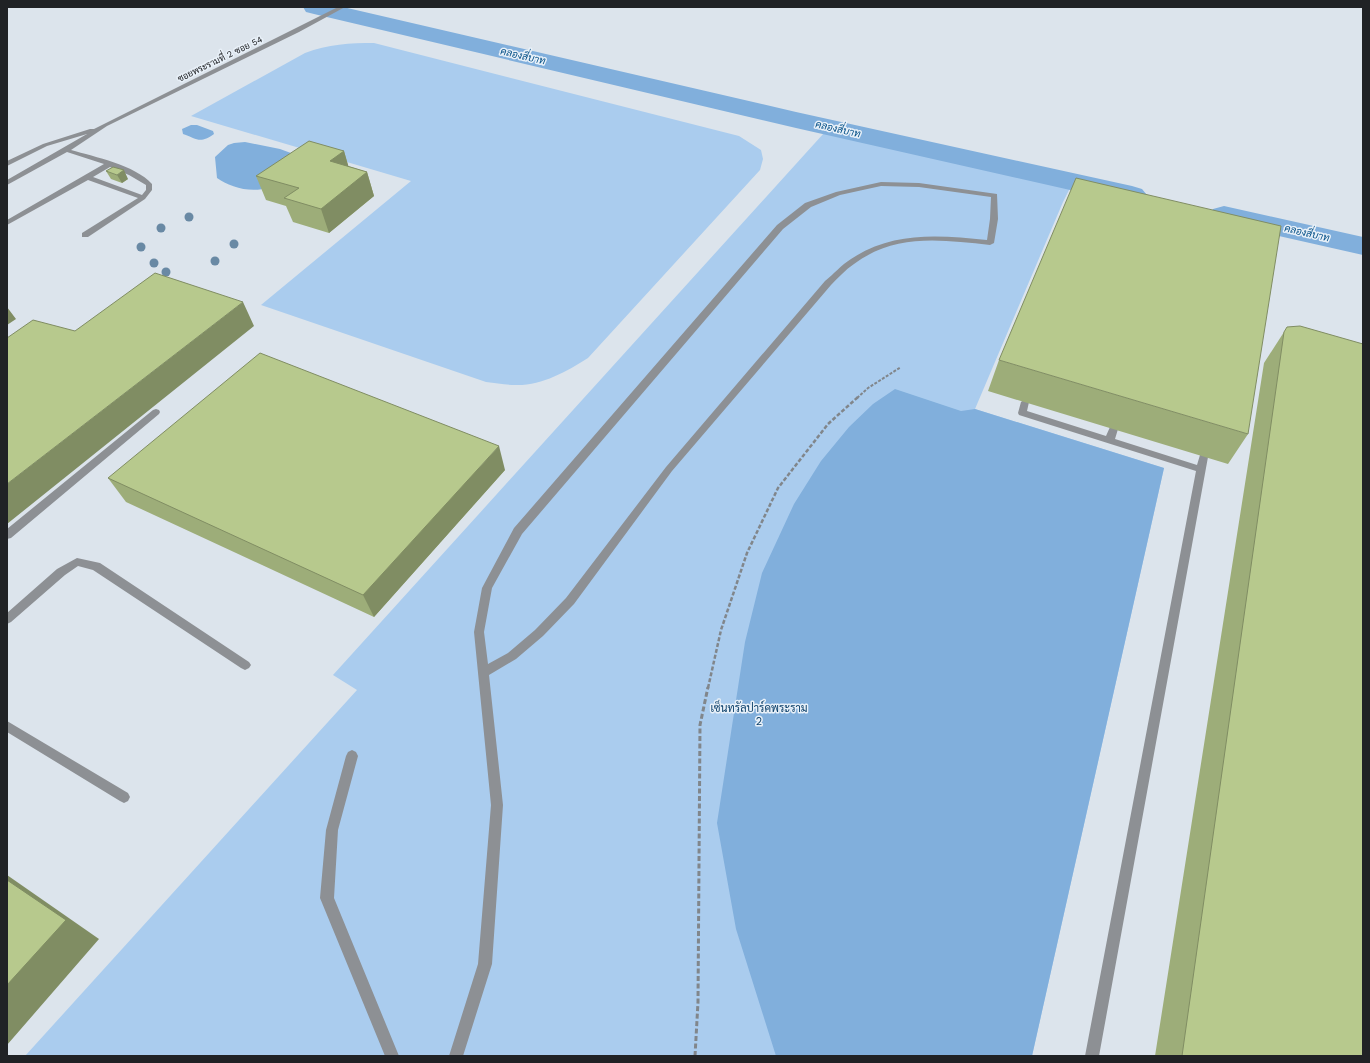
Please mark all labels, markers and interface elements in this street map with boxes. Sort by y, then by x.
street label: ซอยพระรามที่ 2 ซอย 54 [174,30,264,84]
water label: คลองสี่บาท [499,43,548,67]
water label: คลองสี่บาท [814,116,863,140]
water label: คลองสี่บาท [1283,220,1332,244]
park label: เซ็นทรัลปาร์คพระราม 2 [710,699,808,728]

